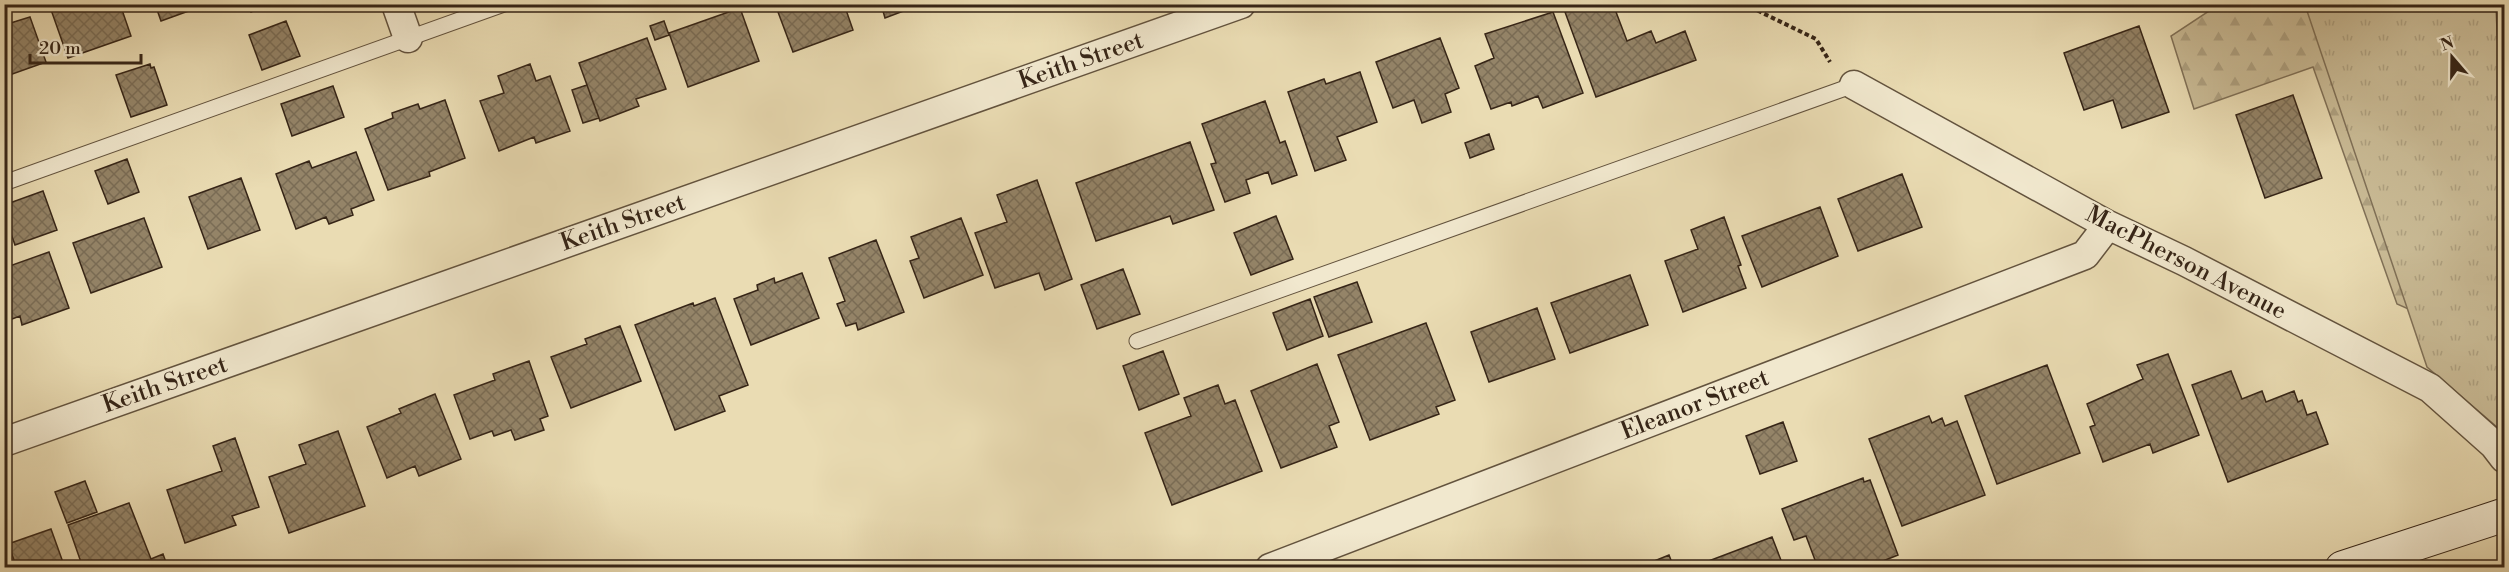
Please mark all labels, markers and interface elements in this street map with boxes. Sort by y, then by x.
street label: Keith Street [1014,25,1148,96]
scale bar [30,27,141,65]
north arrow [2422,27,2482,87]
text: N [2438,32,2457,55]
text: 20 m [39,37,81,60]
street label: Keith Street [556,187,690,258]
street label: MacPherson Avenue [2081,199,2291,327]
street label: Keith Street [98,349,232,420]
street label: Eleanor Street [1617,363,1774,447]

